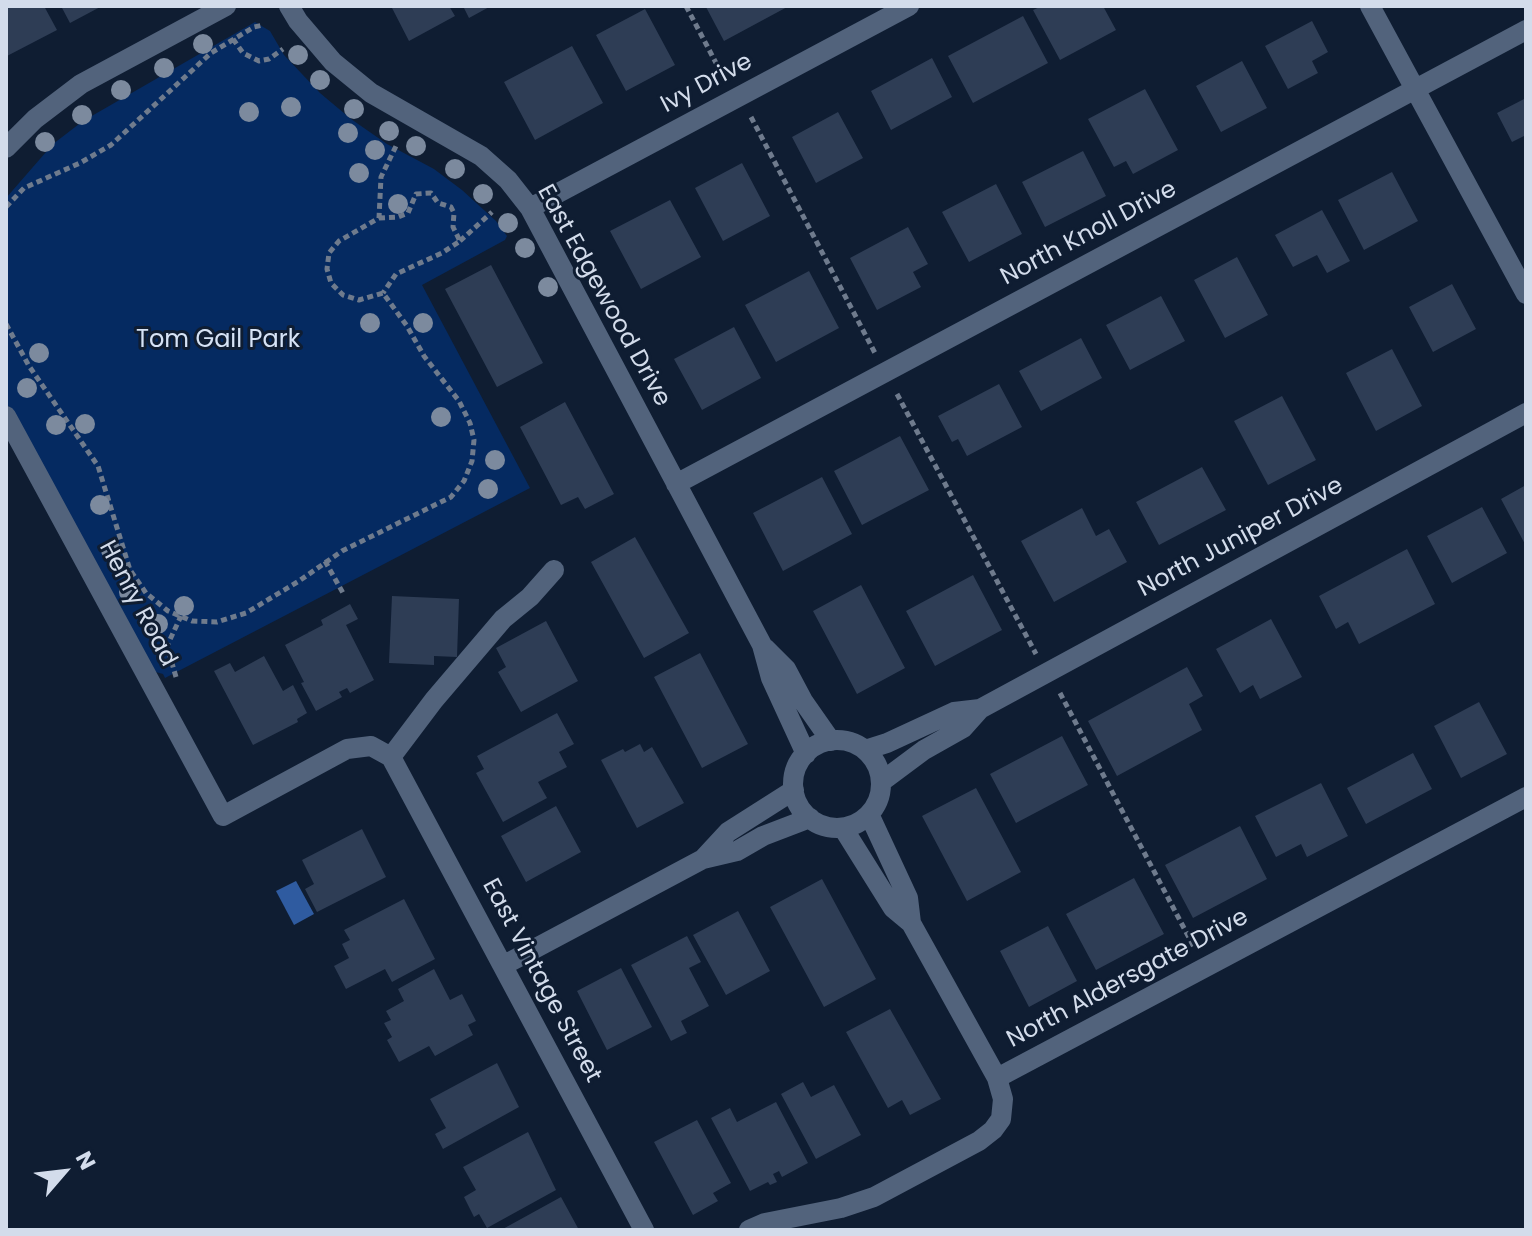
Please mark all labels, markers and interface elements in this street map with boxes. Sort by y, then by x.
street label: Ivy Drive [656,48,758,120]
street label: North Knoll Drive [996,175,1182,293]
street label: East Edgewood Drive [530,180,676,412]
park label: Tom Gail Park [136,327,300,355]
street label: North Juniper Drive [1134,472,1348,604]
street label: Henry Road [92,536,182,672]
street label: East Vintage Street [475,874,607,1088]
street label: North Aldersgate Drive [1002,903,1254,1055]
north arrow [24,1132,104,1212]
text: N [68,1146,103,1175]

